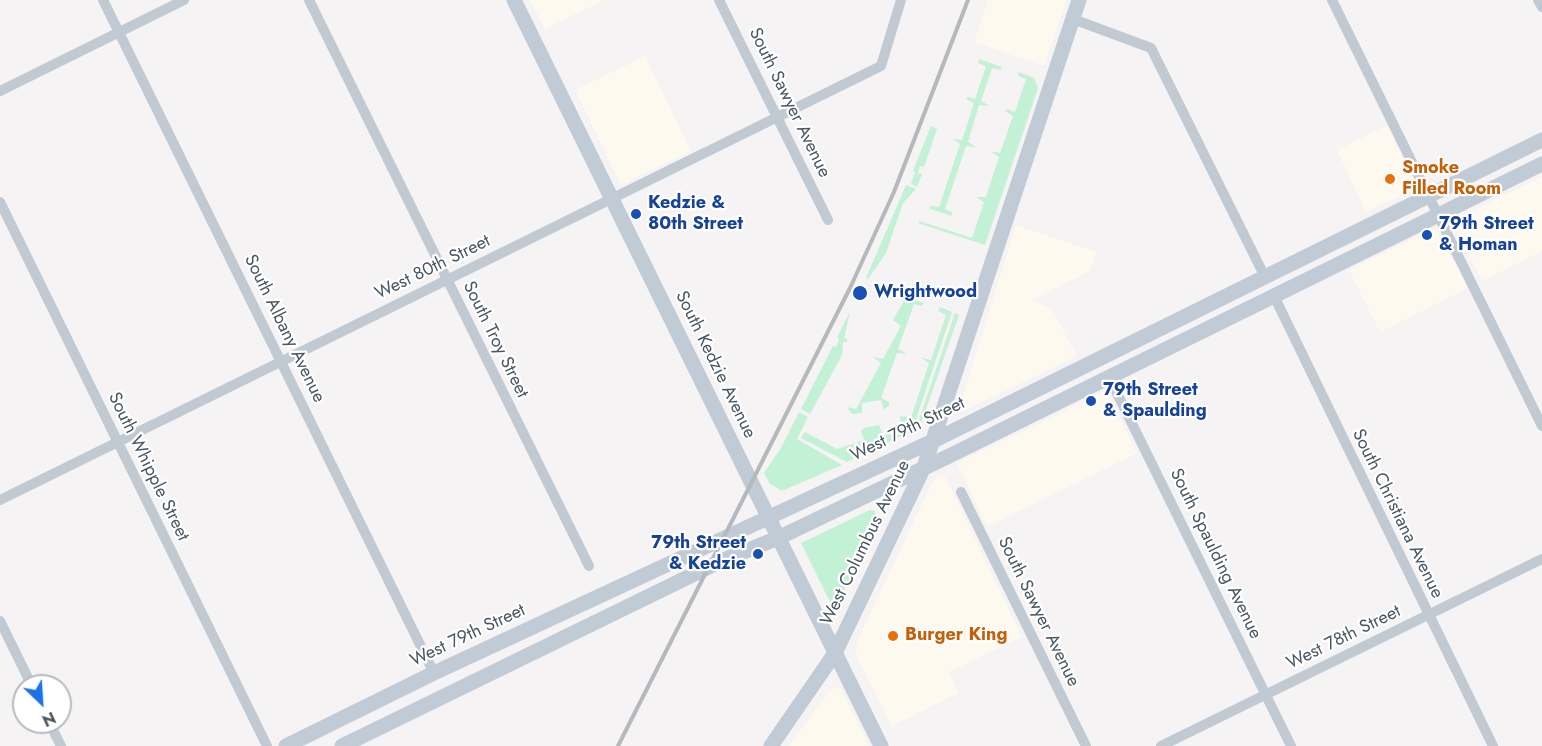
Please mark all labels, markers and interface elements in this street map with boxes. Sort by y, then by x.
street label: South Sawyer Avenue [743,25,835,181]
place label: Smoke Filled Room [1402,158,1501,201]
marker: Smoke Filled Room [1383,172,1397,186]
place label: Kedzie & 80th Street [648,193,743,236]
marker: Kedzie & 80th Street [629,207,643,221]
place label: 79th Street & Homan [1439,214,1534,256]
marker: 79th Street & Homan [1420,228,1434,242]
street label: West 80th Street [372,231,494,305]
street label: South Albany Avenue [239,251,329,407]
street label: South Troy Street [457,278,533,402]
place label: Wrightwood [874,282,977,304]
marker: Wrightwood [851,284,869,302]
street label: South Kedzie Avenue [670,288,760,442]
place label: 79th Street & Spaulding [1103,380,1207,422]
street label: South Whipple Street [103,389,193,545]
street label: West 79th Street [847,393,969,467]
marker: 79th Street & Spaulding [1084,394,1098,408]
street label: South Christiana Avenue [1347,426,1447,602]
street label: West Columbus Avenue [817,457,915,629]
street label: South Spaulding Avenue [1164,465,1266,643]
place label: 79th Street & Kedzie [651,533,746,576]
street label: South Sawyer Avenue [992,534,1084,690]
marker: 79th Street & Kedzie [751,547,765,561]
street label: West 79th Street [407,600,529,672]
street label: West 78th Street [1284,601,1404,675]
place label: Burger King [905,625,1007,647]
marker: Burger King [886,629,900,643]
north arrow [12,674,72,734]
text: N [38,706,60,732]

